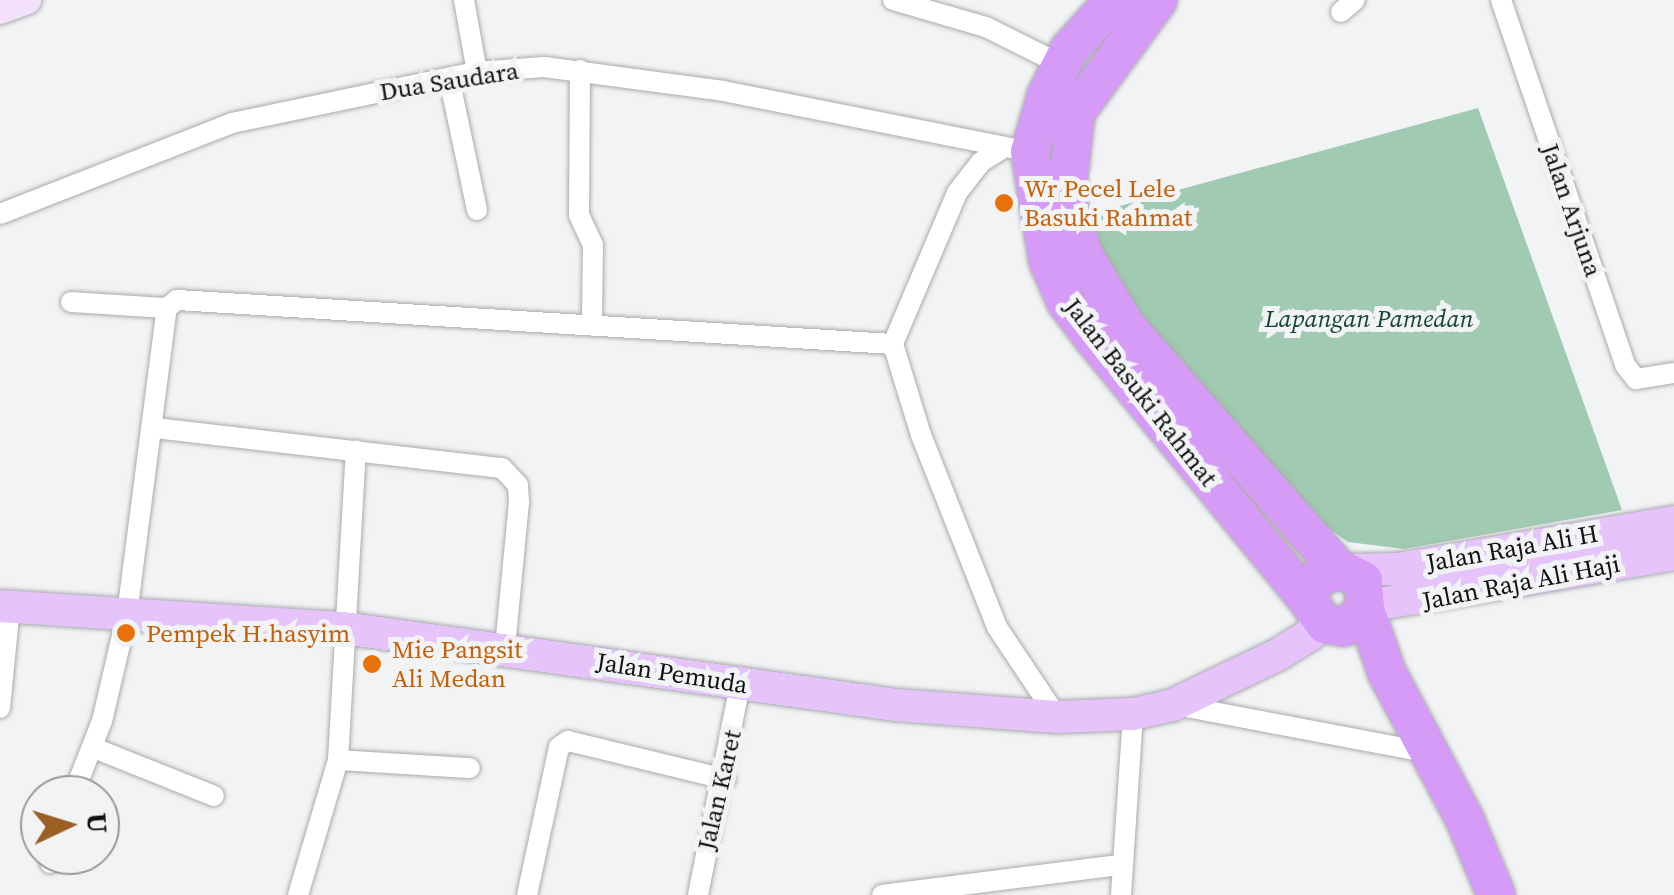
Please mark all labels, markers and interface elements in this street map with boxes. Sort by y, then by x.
street label: Dua Saudara [377,55,521,107]
street label: Jalan Arjuna [1535,140,1609,280]
place label: Wr Pecel Lele Basuki Rahmat [1024,174,1192,233]
marker: Wr Pecel Lele Basuki Rahmat [993,192,1015,214]
street label: Jalan Basuki Rahmat [1058,292,1224,492]
park label: Lapangan Pamedan [1264,303,1474,333]
street label: Jalan Raja Ali H [1424,518,1600,578]
street label: Jalan Raja Ali Haji [1420,548,1622,616]
place label: Pempek H.hasyim [146,618,350,648]
marker: Pempek H.hasyim [115,622,137,644]
place label: Mie Pangsit Ali Medan [392,635,522,694]
street label: Jalan Pemuda [594,646,750,700]
marker: Mie Pangsit Ali Medan [361,653,383,675]
street label: Jalan Karet [691,727,747,853]
north arrow [20,775,120,875]
text: U [78,812,118,835]

